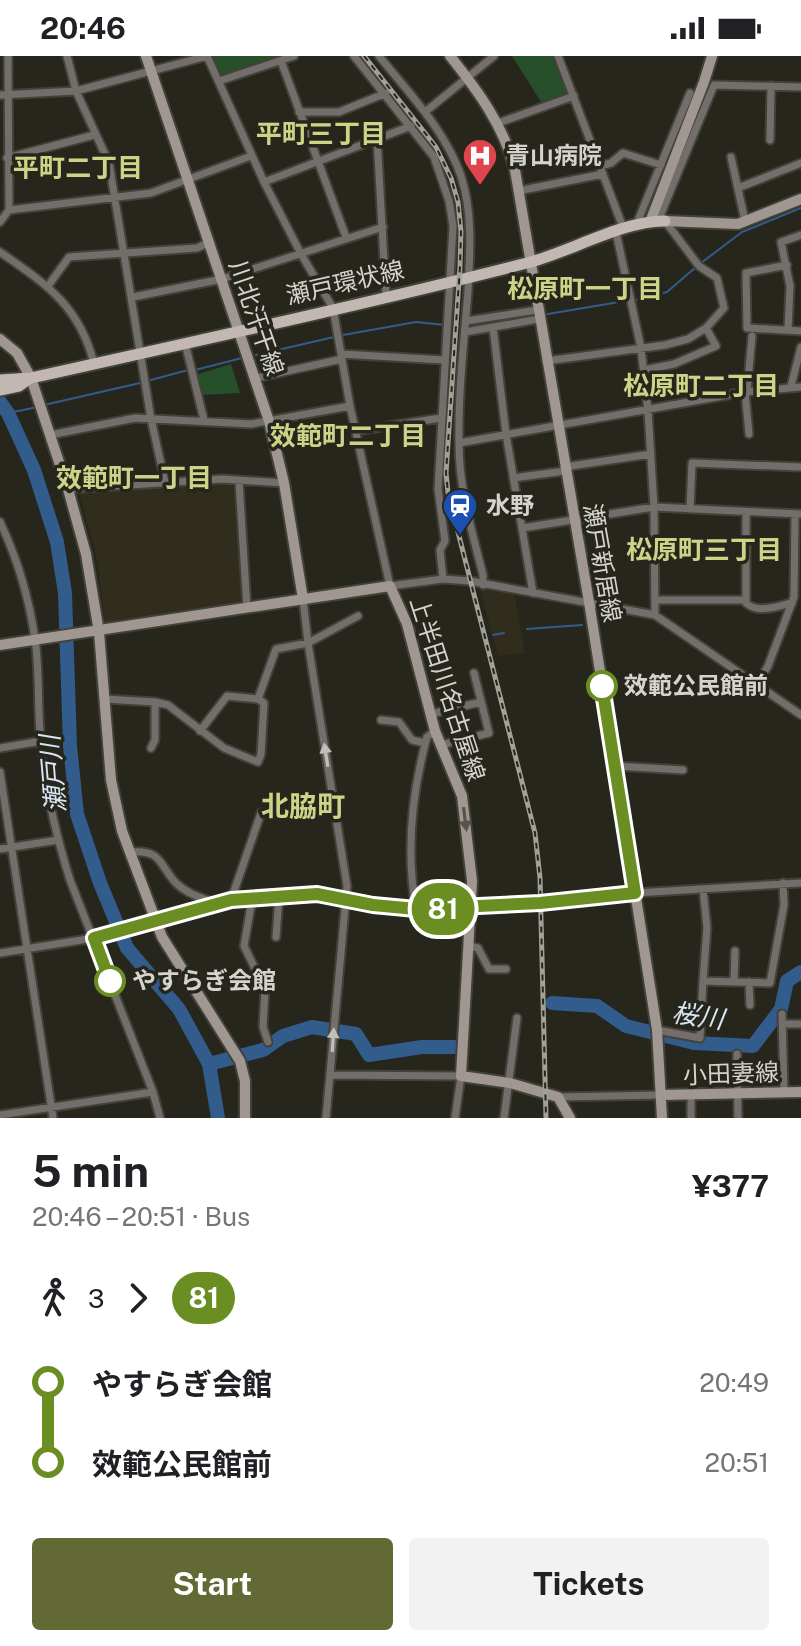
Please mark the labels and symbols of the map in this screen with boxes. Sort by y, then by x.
district label: 平町三丁目 [256,118,386,149]
hospital icon: 青山病院 [461,137,499,187]
place label: 青山病院 [506,141,602,169]
district label: 平町二丁目 [13,152,143,183]
street label: 瀬戸環状線 [283,255,406,309]
street label: 川北汗干線 [224,256,290,379]
district label: 松原町一丁目 [507,273,663,304]
district label: 松原町二丁目 [623,370,779,401]
district label: 效範町二丁目 [270,420,426,451]
district label: 效範町一丁目 [56,462,212,493]
station icon: 水野 [441,487,479,537]
place label: 水野 [486,491,534,519]
street label: 瀬戸新居線 [579,501,627,624]
district label: 松原町三丁目 [626,534,782,565]
street label: 上半田川名古屋線 [405,593,491,784]
marker: 效範公民館前 [587,671,617,701]
place label: 效範公民館前 [624,671,768,699]
water label: 瀬戸川 [33,731,71,814]
one-way arrow [319,742,332,767]
district label: 北脇町 [261,789,345,822]
one-way arrow [458,807,471,832]
line badge: 81 [407,883,479,935]
marker: やすらぎ会館 [95,966,125,996]
place label: やすらぎ会館 [132,966,276,994]
water label: 桜川 [670,997,729,1035]
one-way arrow [327,1027,340,1052]
street label: 小田妻線 [683,1057,779,1089]

